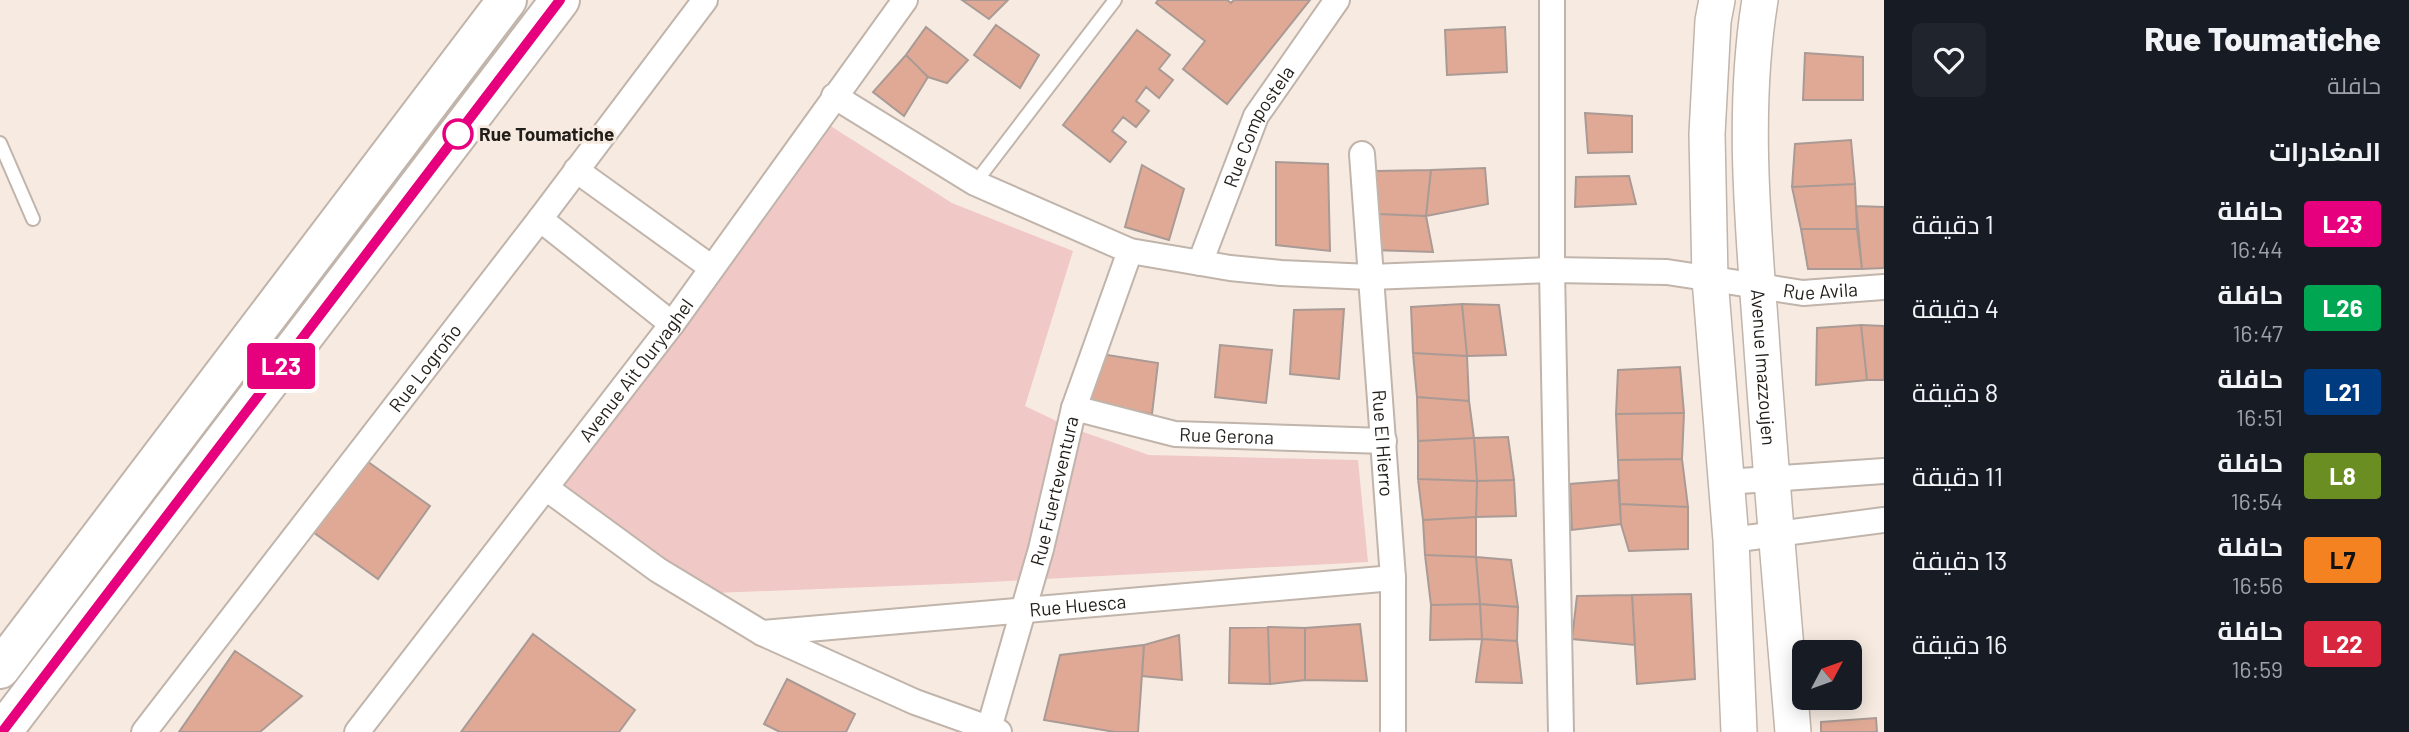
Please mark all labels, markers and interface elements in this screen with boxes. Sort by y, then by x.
text: Rue Toumatiche [2145,18,2381,58]
button: heart [1912,23,1986,97]
street label: Rue Compostela [1218,61,1299,190]
text: حافلة [2327,71,2381,99]
marker: Rue Toumatiche [443,119,473,149]
place label: Rue Toumatiche [479,122,614,145]
text: المغادرات [2269,135,2381,166]
text: حافلة [2218,194,2283,225]
text: 1 دقيقة [1912,208,1994,239]
text: L23 [2323,209,2362,238]
text: 16:44 [2230,235,2283,263]
street label: Rue Avila [1782,277,1859,304]
text: حافلة [2218,278,2283,309]
street label: Avenue Imazzoujen [1747,288,1781,446]
text: 4 دقيقة [1912,292,1999,323]
text: L26 [2322,293,2363,322]
street label: Avenue Ait Ouryaghel [574,294,698,446]
street label: Rue Logroño [384,319,466,416]
text: 16:47 [2232,319,2283,347]
line badge: L23 [241,343,321,389]
text: L23 [261,351,301,380]
text: حافلة [2218,362,2283,393]
text: 8 دقيقة [1912,376,1998,407]
text: L21 [2325,377,2360,406]
street label: Rue El Hierro [1368,389,1399,497]
text: 16:51 [2236,403,2283,431]
street label: Rue Fuerteventura [1025,414,1083,568]
street label: Rue Gerona [1179,422,1274,448]
text: حافلة [2218,446,2283,477]
text: 11 دقيقة [1912,460,2003,491]
text: L8 [2329,461,2356,490]
text: 16:54 [2231,487,2283,515]
text: حافلة [2218,530,2283,561]
text: 13 دقيقة [1912,544,2007,575]
text: L7 [2330,545,2355,574]
text: 16:56 [2232,571,2283,599]
street label: Rue Huesca [1028,589,1127,621]
text: حافلة [2218,614,2283,645]
text: 16 دقيقة [1912,628,2007,659]
text: L22 [2322,629,2363,658]
north arrow [1792,640,1862,710]
map controls [1792,640,1862,710]
text: 16:59 [2232,655,2283,683]

